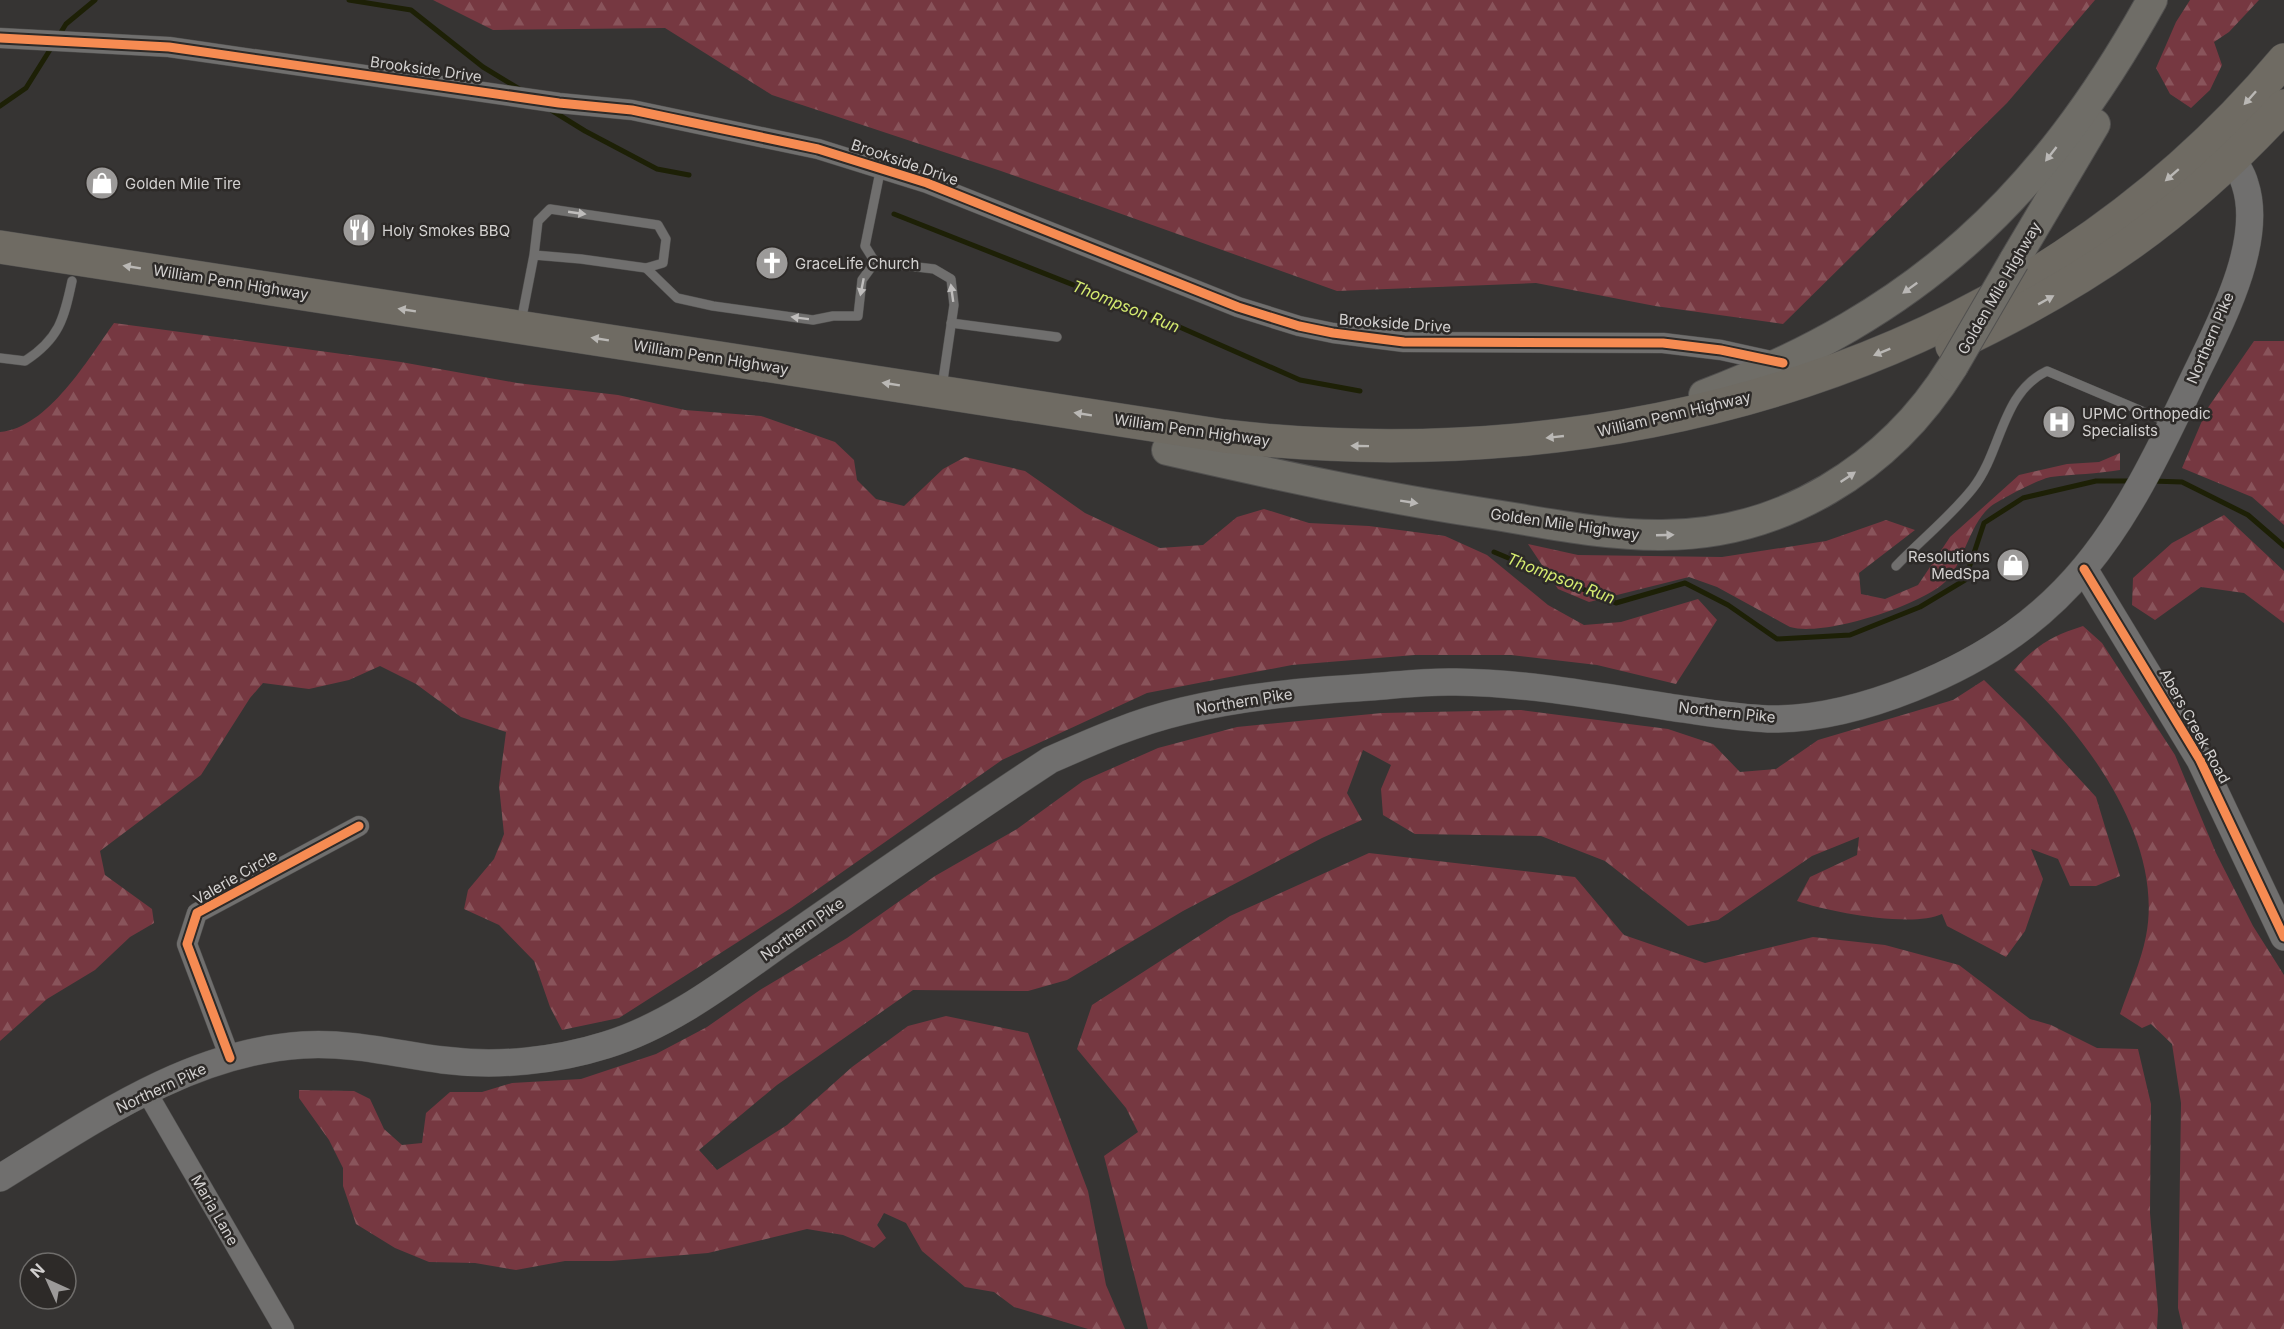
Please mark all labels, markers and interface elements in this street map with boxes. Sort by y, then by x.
street label: Brookside Drive [369,52,483,86]
one-way arrow [2244,91,2258,105]
street label: Brookside Drive [849,135,961,189]
one-way arrow [2045,146,2058,162]
shop icon: Golden Mile Tire [84,165,120,201]
one-way arrow [2164,168,2180,181]
place label: Golden Mile Tire [125,174,241,193]
one-way arrow [568,208,587,217]
restaurant icon: Holy Smokes BBQ [341,212,377,248]
street label: Golden Mile Highway [1953,218,2045,358]
place label: Holy Smokes BBQ [382,221,510,240]
church icon: GraceLife Church [754,245,790,281]
place label: GraceLife Church [795,254,919,273]
street label: William Penn Highway [152,260,311,304]
one-way arrow [122,262,141,271]
water label: Thompson Run [1069,275,1183,337]
one-way arrow [857,278,866,297]
one-way arrow [1902,281,1917,293]
one-way arrow [948,283,957,302]
street label: Northern Pike [2182,289,2238,387]
one-way arrow [2038,295,2055,305]
one-way arrow [398,305,417,314]
street label: Brookside Drive [1338,310,1452,336]
one-way arrow [790,313,809,323]
one-way arrow [590,335,609,344]
street label: William Penn Highway [632,335,791,379]
one-way arrow [1873,348,1891,357]
one-way arrow [881,380,900,389]
street label: William Penn Highway [1595,387,1753,441]
hospital icon: UPMC Orthopedic Specialists [2041,404,2077,440]
place label: UPMC Orthopedic Specialists [2082,404,2211,440]
one-way arrow [1074,410,1093,419]
street label: William Penn Highway [1113,410,1272,450]
one-way arrow [1545,432,1564,442]
one-way arrow [1351,441,1370,451]
one-way arrow [1840,472,1856,483]
one-way arrow [1400,497,1419,506]
street label: Golden Mile Highway [1489,504,1641,544]
one-way arrow [1655,530,1674,539]
place label: Resolutions MedSpa [1908,547,1990,583]
shop icon: Resolutions MedSpa [1995,547,2031,583]
water label: Thompson Run [1504,548,1618,608]
street label: Abers Creek Road [2156,665,2234,787]
street label: Northern Pike [1194,684,1294,718]
street label: Northern Pike [1678,697,1776,727]
street label: Valerie Circle [190,845,280,909]
street label: Northern Pike [757,893,847,965]
street label: Northern Pike [113,1059,209,1117]
street label: Maria Lane [187,1171,243,1249]
north arrow [18,1251,78,1311]
text: N [26,1259,49,1282]

